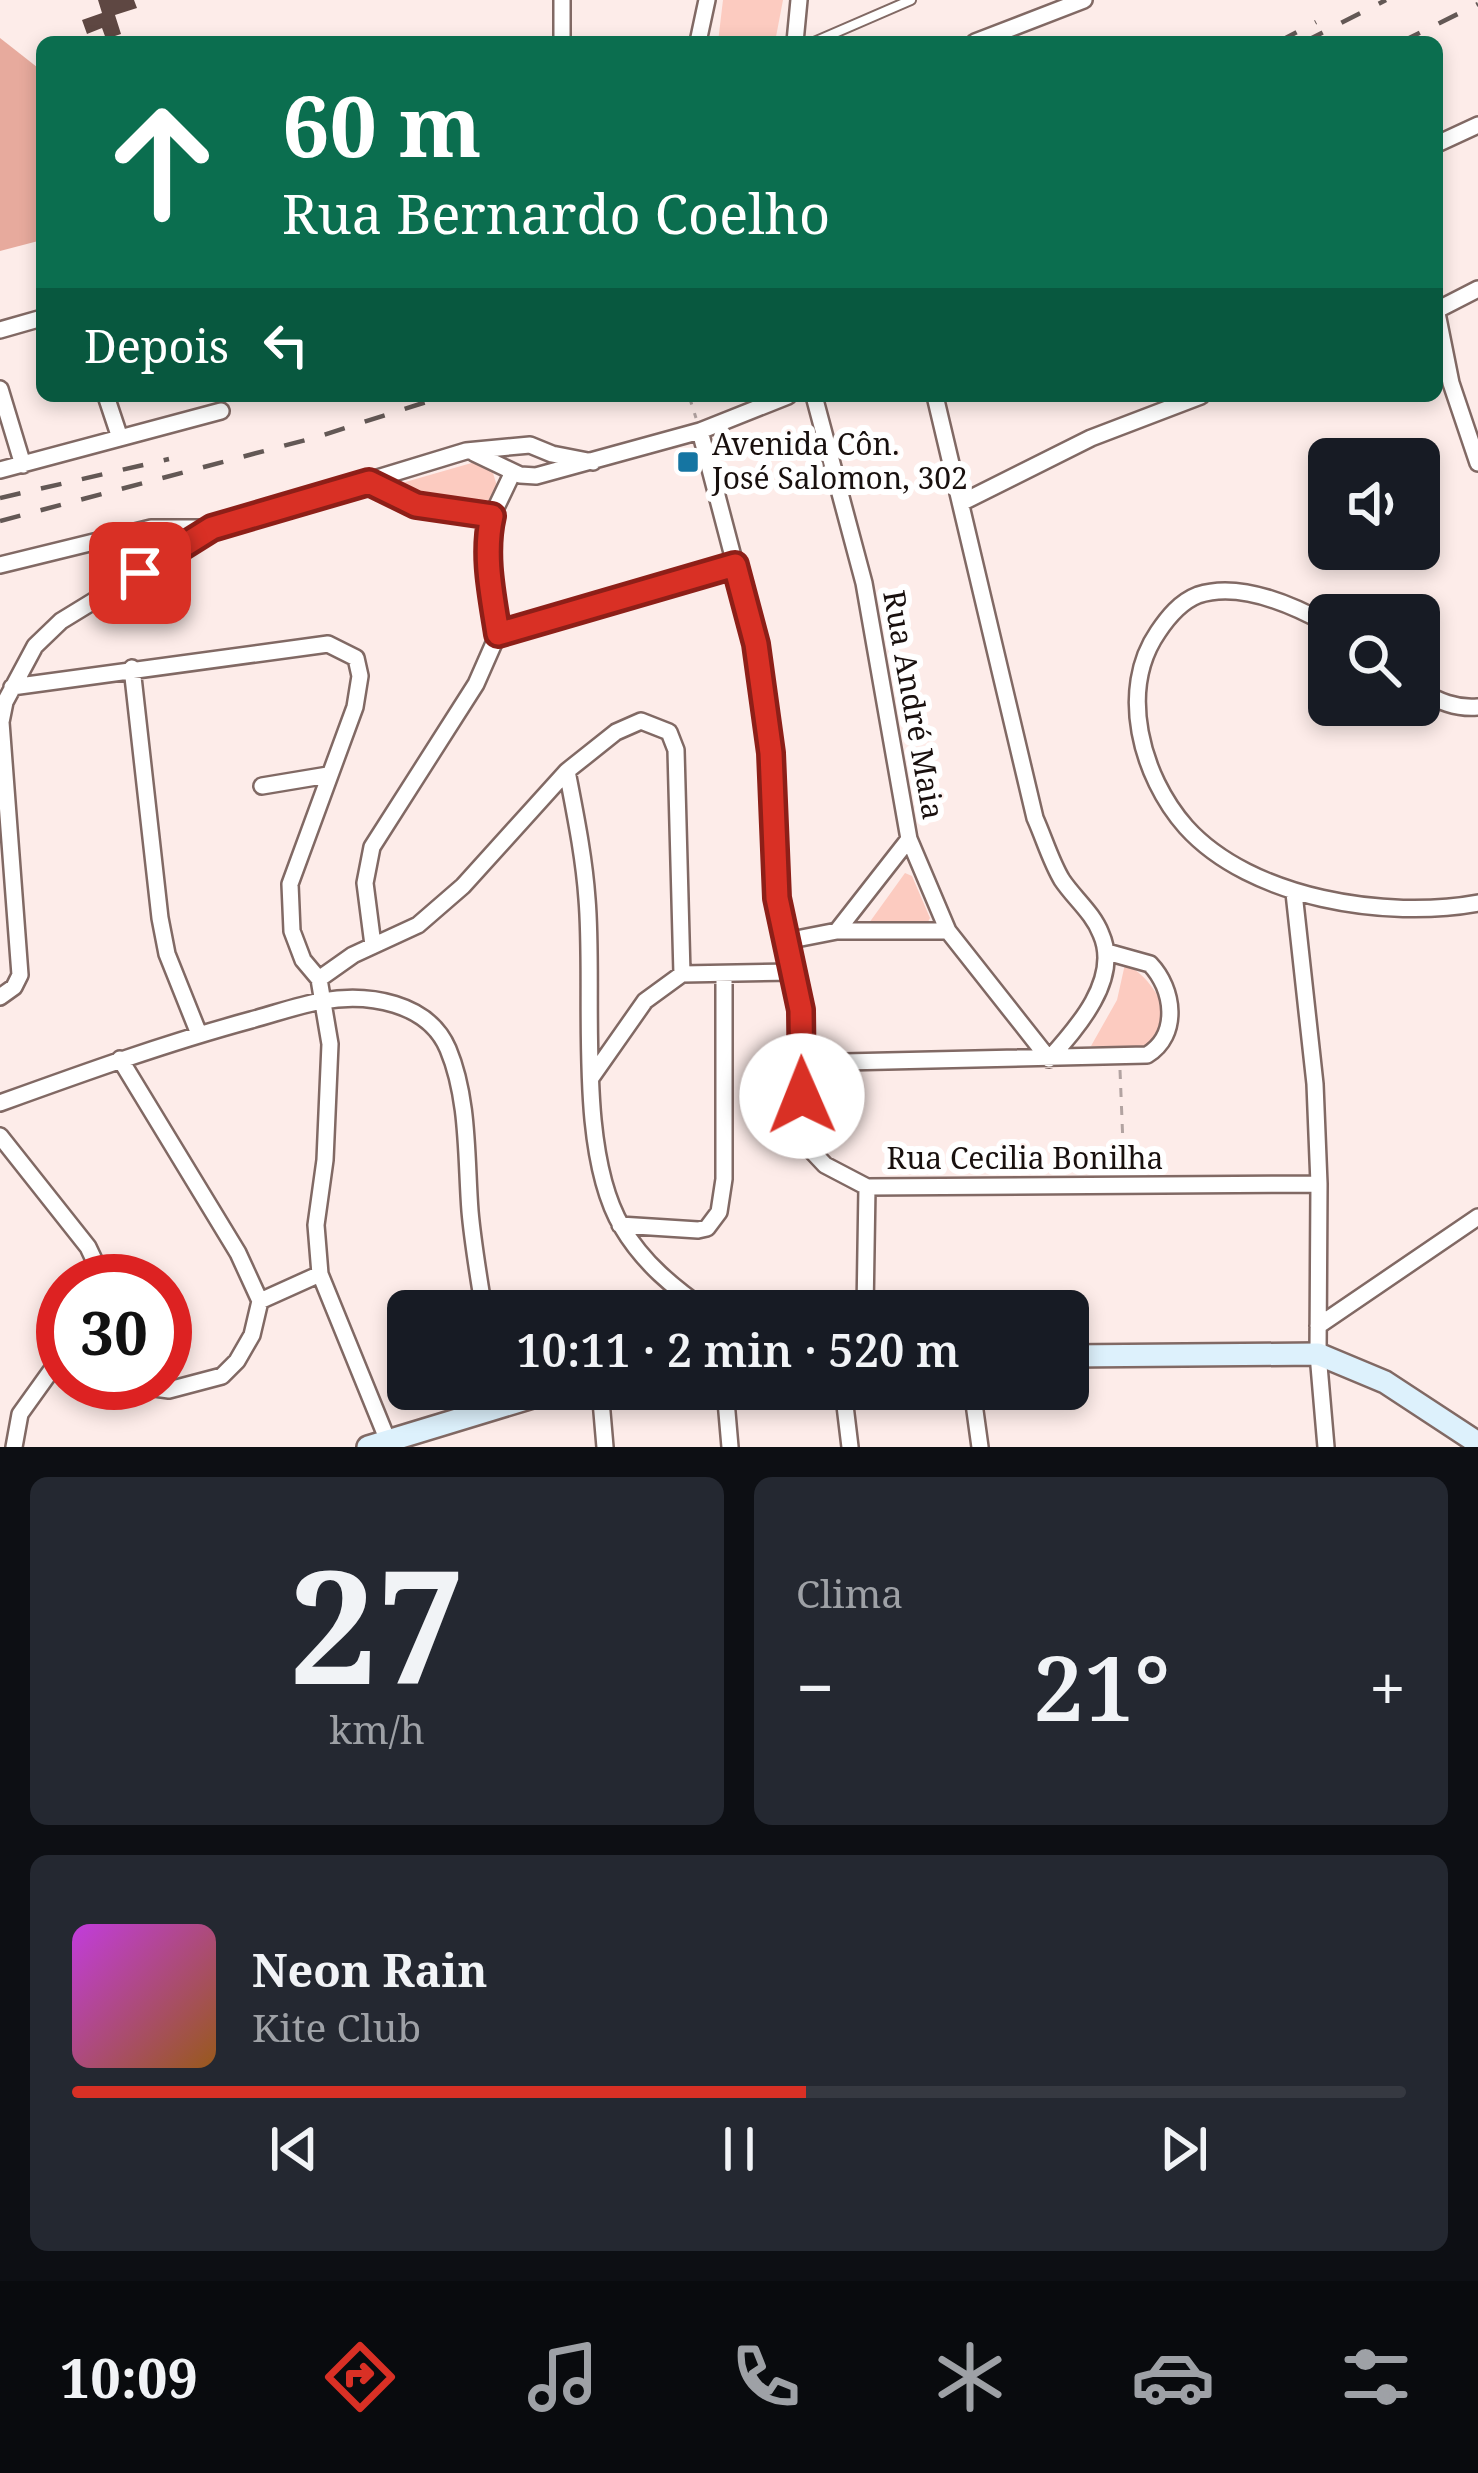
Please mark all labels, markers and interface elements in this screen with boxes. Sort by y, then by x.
text: 60 m [282,67,482,182]
icon: ahead [84,84,240,240]
text: Rua Bernardo Coelho [282,176,830,250]
icon: left [253,312,319,378]
text: Depois [84,315,229,376]
place label: Avenida Côn. José Salomon, 302 [711,423,968,498]
map controls [1308,438,1440,726]
button: sound [1308,438,1440,570]
marker: Avenida Côn. José Salomon, 302 [675,449,701,475]
pin [89,522,191,624]
icon: arrive [107,540,173,606]
street label: Rua André Maia [874,587,955,822]
button: search [1308,594,1440,726]
position arrow [739,1033,865,1159]
street label: Rua Cecilia Bonilha [887,1137,1163,1178]
speed limit sign: 30 [36,1254,192,1410]
text: 10:11 · 2 min · 520 m [516,1319,960,1380]
text: 27 [289,1517,465,1730]
text: Clima [796,1566,903,1619]
text: 21° [1033,1625,1170,1747]
text: − [796,1641,834,1731]
text: + [1369,1641,1406,1731]
text: km/h [329,1702,425,1755]
text: Neon Rain [252,1939,487,2000]
text: Kite Club [252,2000,421,2053]
icon: previous [261,2116,327,2182]
icon: pause [706,2116,772,2182]
icon: next [1151,2116,1217,2182]
icon: directions [318,2335,402,2419]
icon: music [521,2335,605,2419]
icon: phone [724,2335,808,2419]
icon: climate [928,2335,1012,2419]
icon: car [1131,2335,1215,2419]
icon: filters [1334,2335,1418,2419]
text: 10:09 [60,2340,198,2414]

